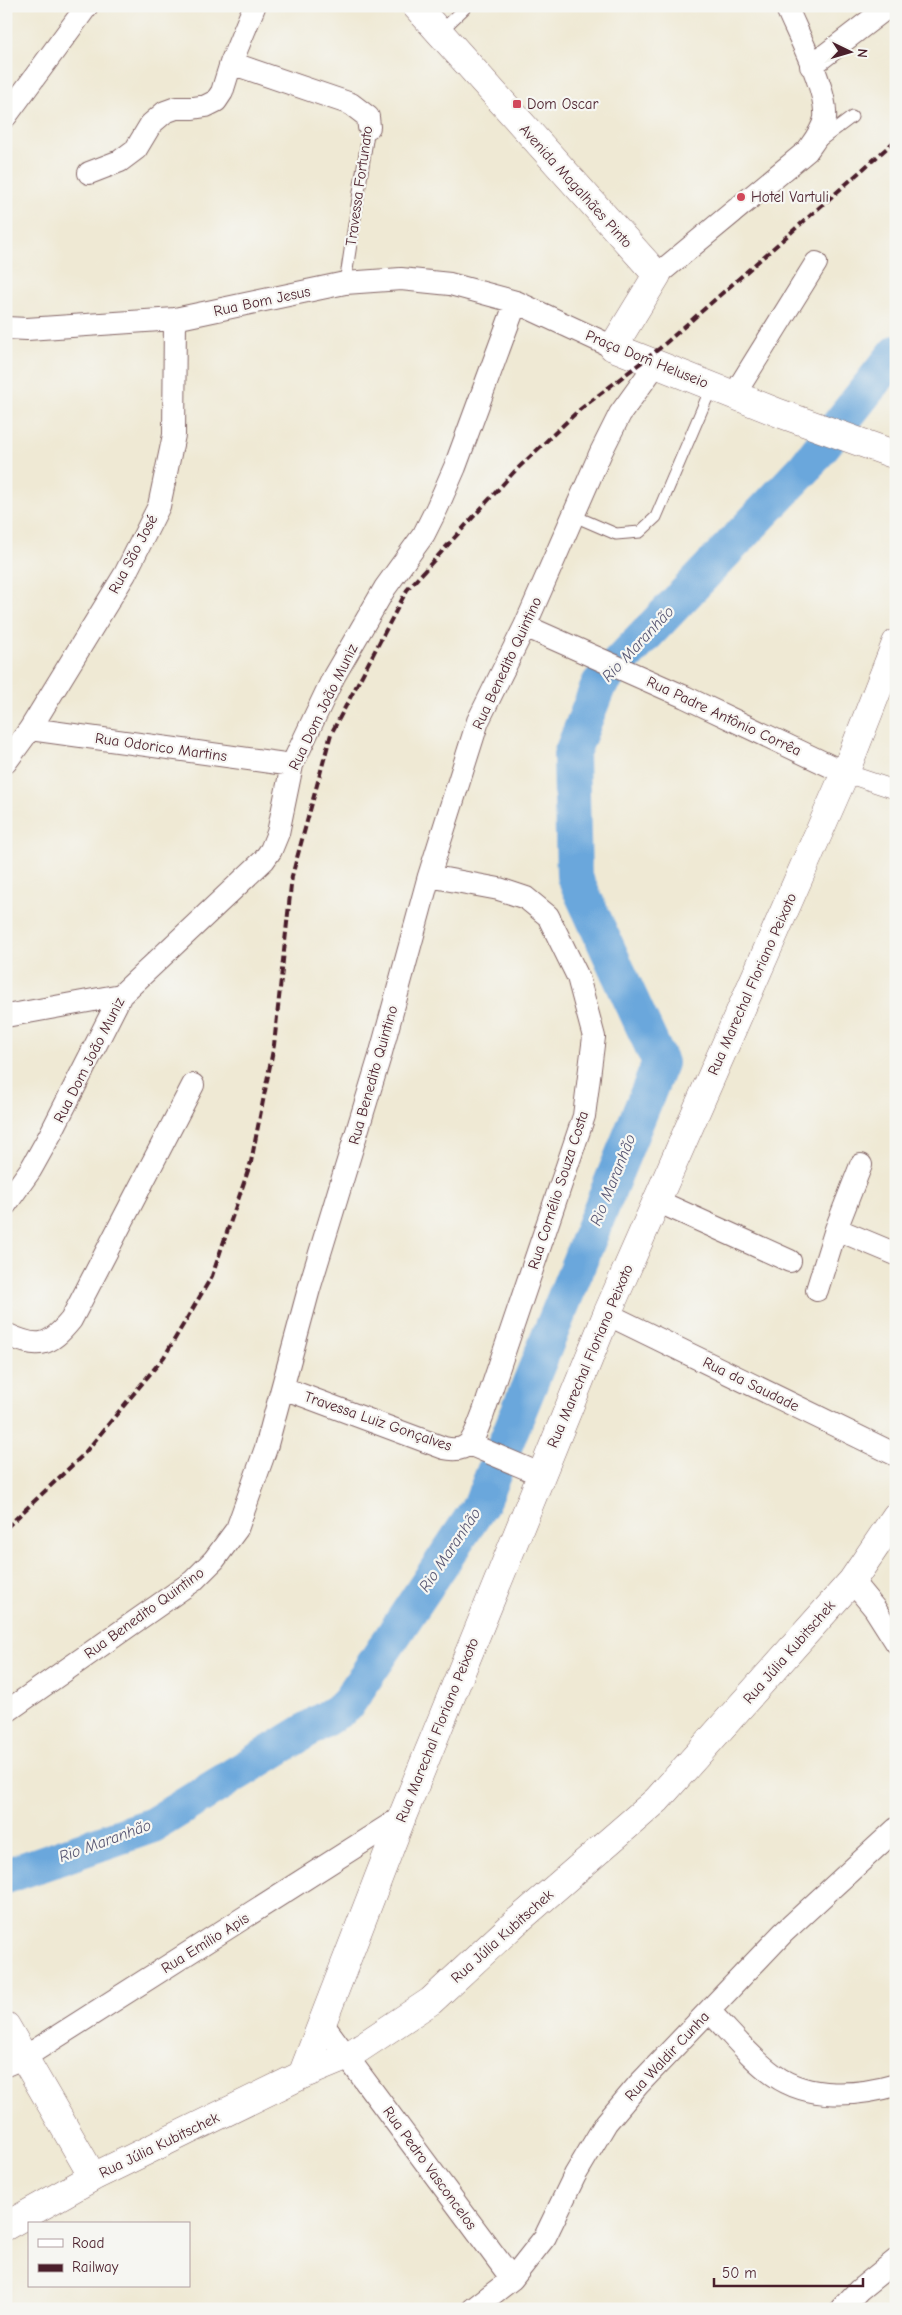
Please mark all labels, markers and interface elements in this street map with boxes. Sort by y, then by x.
north arrow [824,28,874,78]
text: N [854,48,871,58]
place label: Dom Oscar [527,95,599,113]
marker: Dom Oscar [511,98,523,110]
street label: Avenida Magalhães Pinto [516,120,636,252]
street label: Travessa Fortunato [342,125,376,247]
place label: Hotel Vartuli [751,188,829,206]
marker: Hotel Vartuli [735,191,747,203]
street label: Rua Bom Jesus [212,282,312,320]
street label: Praça Dom Heluseio [583,326,711,392]
street label: Rua São José [105,511,162,597]
street label: Rua Benedito Quintino [468,594,546,732]
water label: Rio Maranhão [598,602,678,686]
street label: Rua Dom João Muniz [285,641,362,773]
street label: Rua Padre Antônio Corrêa [644,672,804,760]
street label: Rua Odorico Martins [94,729,228,765]
street label: Rua Marechal Floriano Peixoto [704,890,800,1078]
street label: Rua Dom João Muniz [50,994,129,1126]
street label: Rua Benedito Quintino [344,1003,402,1147]
street label: Rua Cornélio Souza Costa [524,1108,592,1272]
water label: Rio Maranhão [587,1132,639,1228]
street label: Rua Marechal Floriano Peixoto [543,1262,637,1450]
street label: Rua da Saudade [700,1353,803,1415]
street label: Travessa Luiz Gonçalves [302,1387,454,1455]
water label: Rio Maranhão [415,1505,485,1595]
street label: Rua Benedito Quintino [80,1563,208,1663]
street label: Rua Júlia Kubitschek [739,1596,839,1707]
street label: Rua Marechal Floriano Peixoto [392,1635,482,1825]
water label: Rio Maranhão [56,1816,154,1866]
street label: Rua Júlia Kubitschek [447,1885,557,1987]
street label: Rua Emílio Apis [158,1909,252,1977]
street label: Rua Waldir Cunha [621,2008,713,2104]
street label: Rua Pedro Vasconcelos [379,2103,481,2233]
street label: Rua Júlia Kubitschek [96,2108,223,2182]
legend [28,2222,190,2288]
text: Road [72,2234,104,2252]
scale bar [714,2255,863,2287]
text: Railway [72,2258,119,2276]
text: 50 m [722,2264,757,2282]

